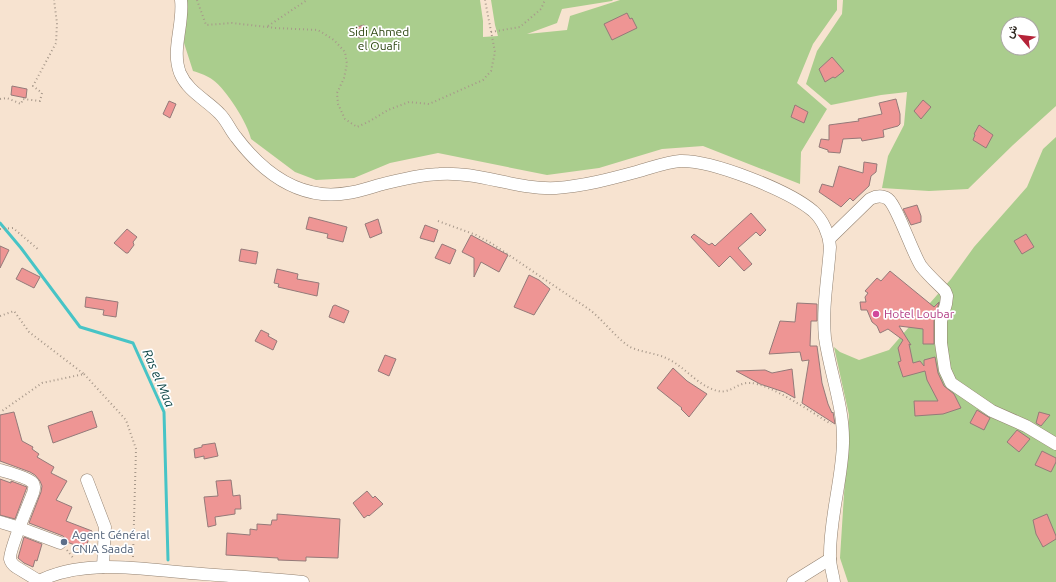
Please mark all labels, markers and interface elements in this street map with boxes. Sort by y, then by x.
north arrow [1000,16,1040,56]
text: ش [1003,23,1020,40]
park label: Sidi Ahmed el Ouafi [349,25,409,52]
place label: Hotel Loubar [884,307,955,320]
marker: Hotel Loubar [871,309,881,319]
water label: Ras el Maa [141,347,177,409]
place label: Agent Général CNIA Saada [72,528,150,555]
marker: Agent Général CNIA Saada [59,537,69,547]

